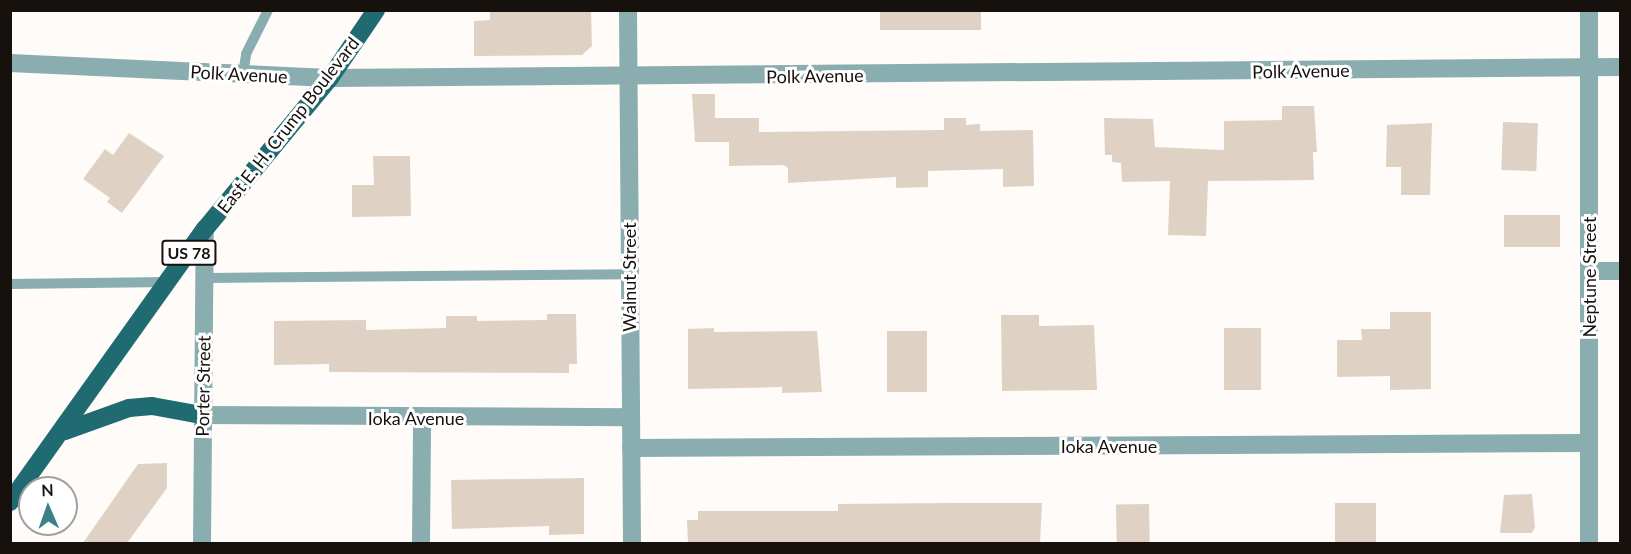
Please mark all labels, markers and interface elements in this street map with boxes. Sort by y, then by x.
street label: East E. H. Crump Boulevard [213,33,363,217]
street label: Polk Avenue [1252,59,1350,83]
street label: Polk Avenue [189,61,289,87]
street label: Polk Avenue [766,64,864,88]
street label: Neptune Street [1578,217,1600,337]
street label: Walnut Street [618,222,640,332]
road number: US 78 [160,240,218,266]
street label: Porter Street [191,335,215,437]
street label: Ioka Avenue [367,407,465,429]
street label: Ioka Avenue [1060,435,1158,457]
north arrow [18,476,78,536]
text: N [41,480,54,499]

